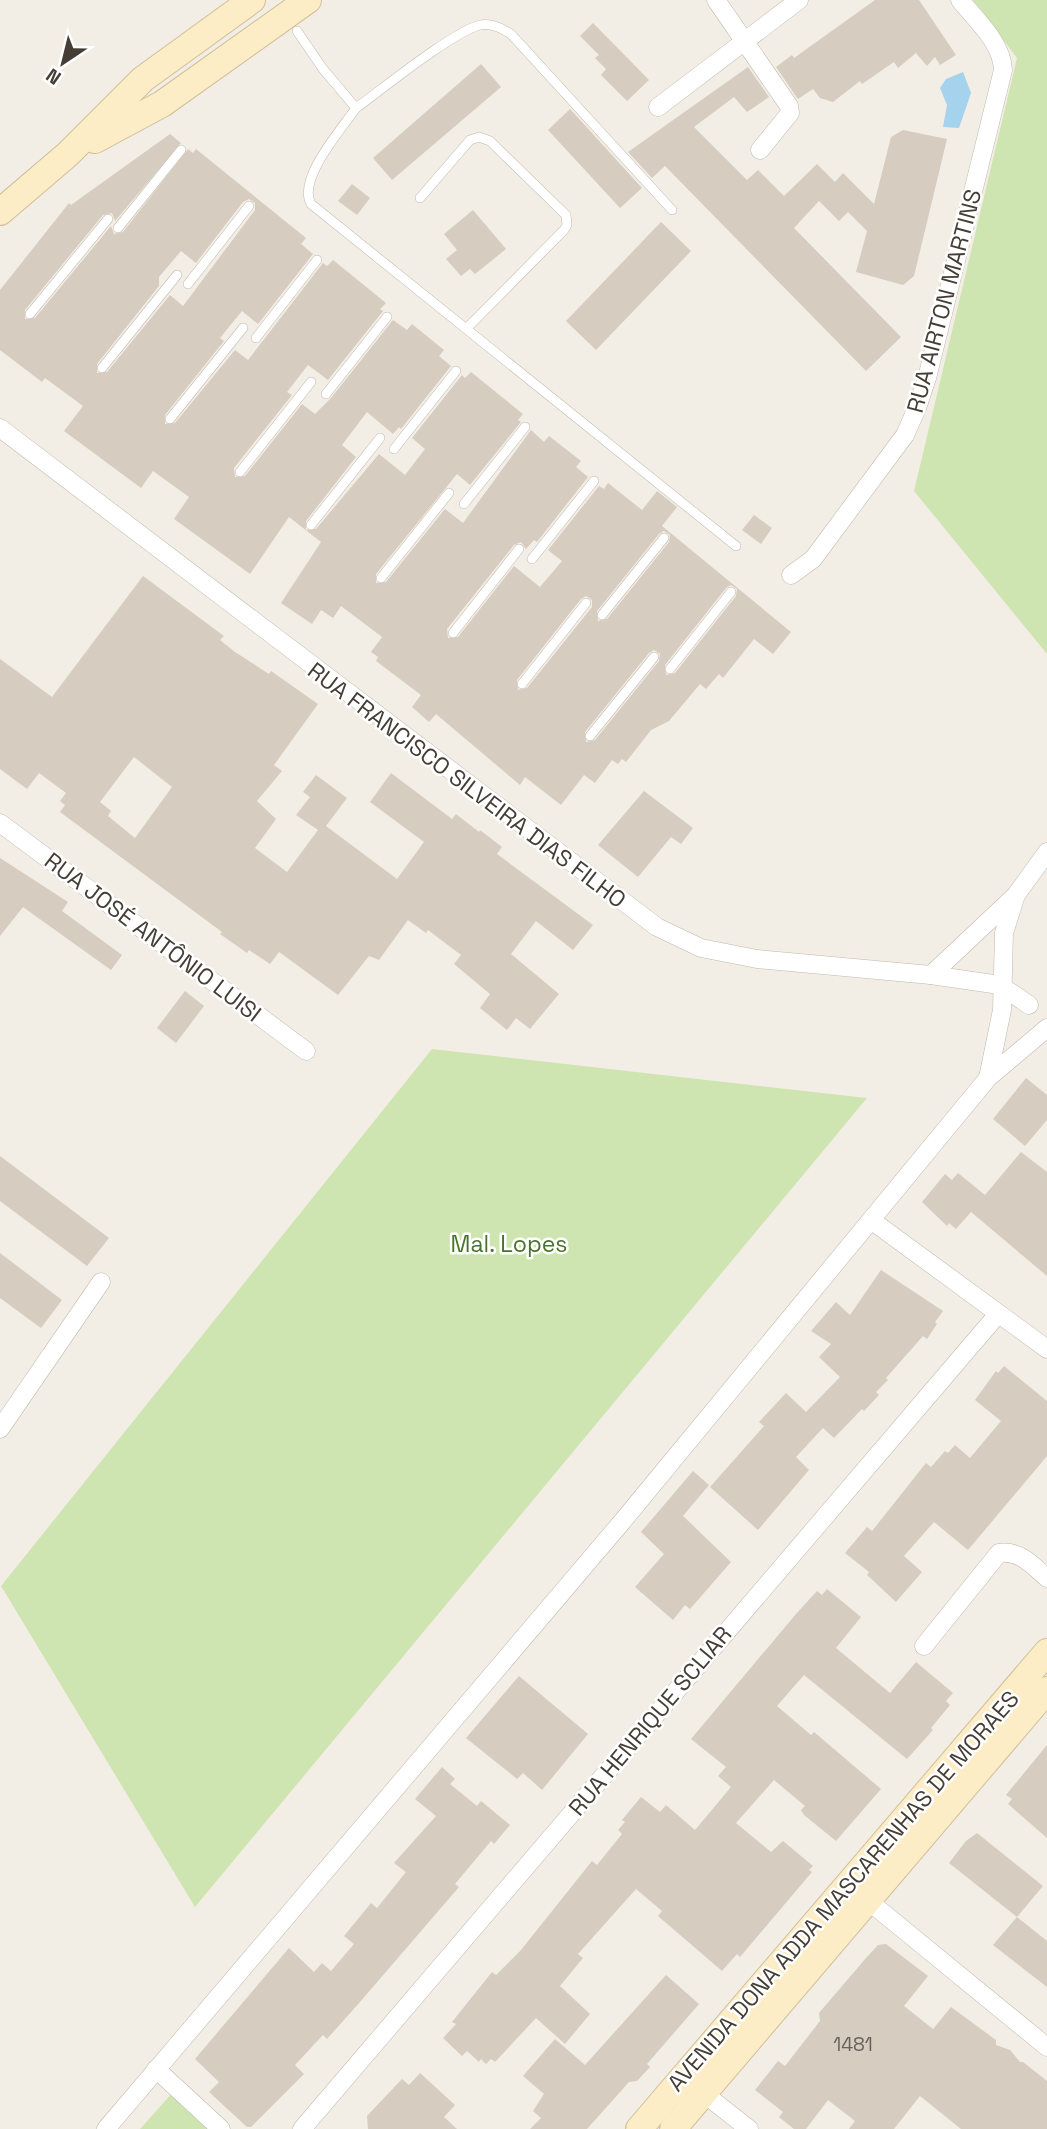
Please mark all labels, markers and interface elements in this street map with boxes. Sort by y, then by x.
north arrow [28,28,98,98]
text: N [41,63,66,90]
street label: RUA AIRTON MARTINS [900,186,988,416]
street label: RUA FRANCISCO SILVEIRA DIAS FILHO [302,655,632,915]
street label: RUA JOSÉ ANTÔNIO LUISI [39,846,267,1028]
park label: Mal. Lopes [451,1229,567,1259]
street label: RUA HENRIQUE SCLIAR [562,1620,738,1822]
street label: AVENIDA DONA ADDA MASCARENHAS DE MORAES [661,1684,1025,2098]
house number: 1481 [833,2032,873,2057]

